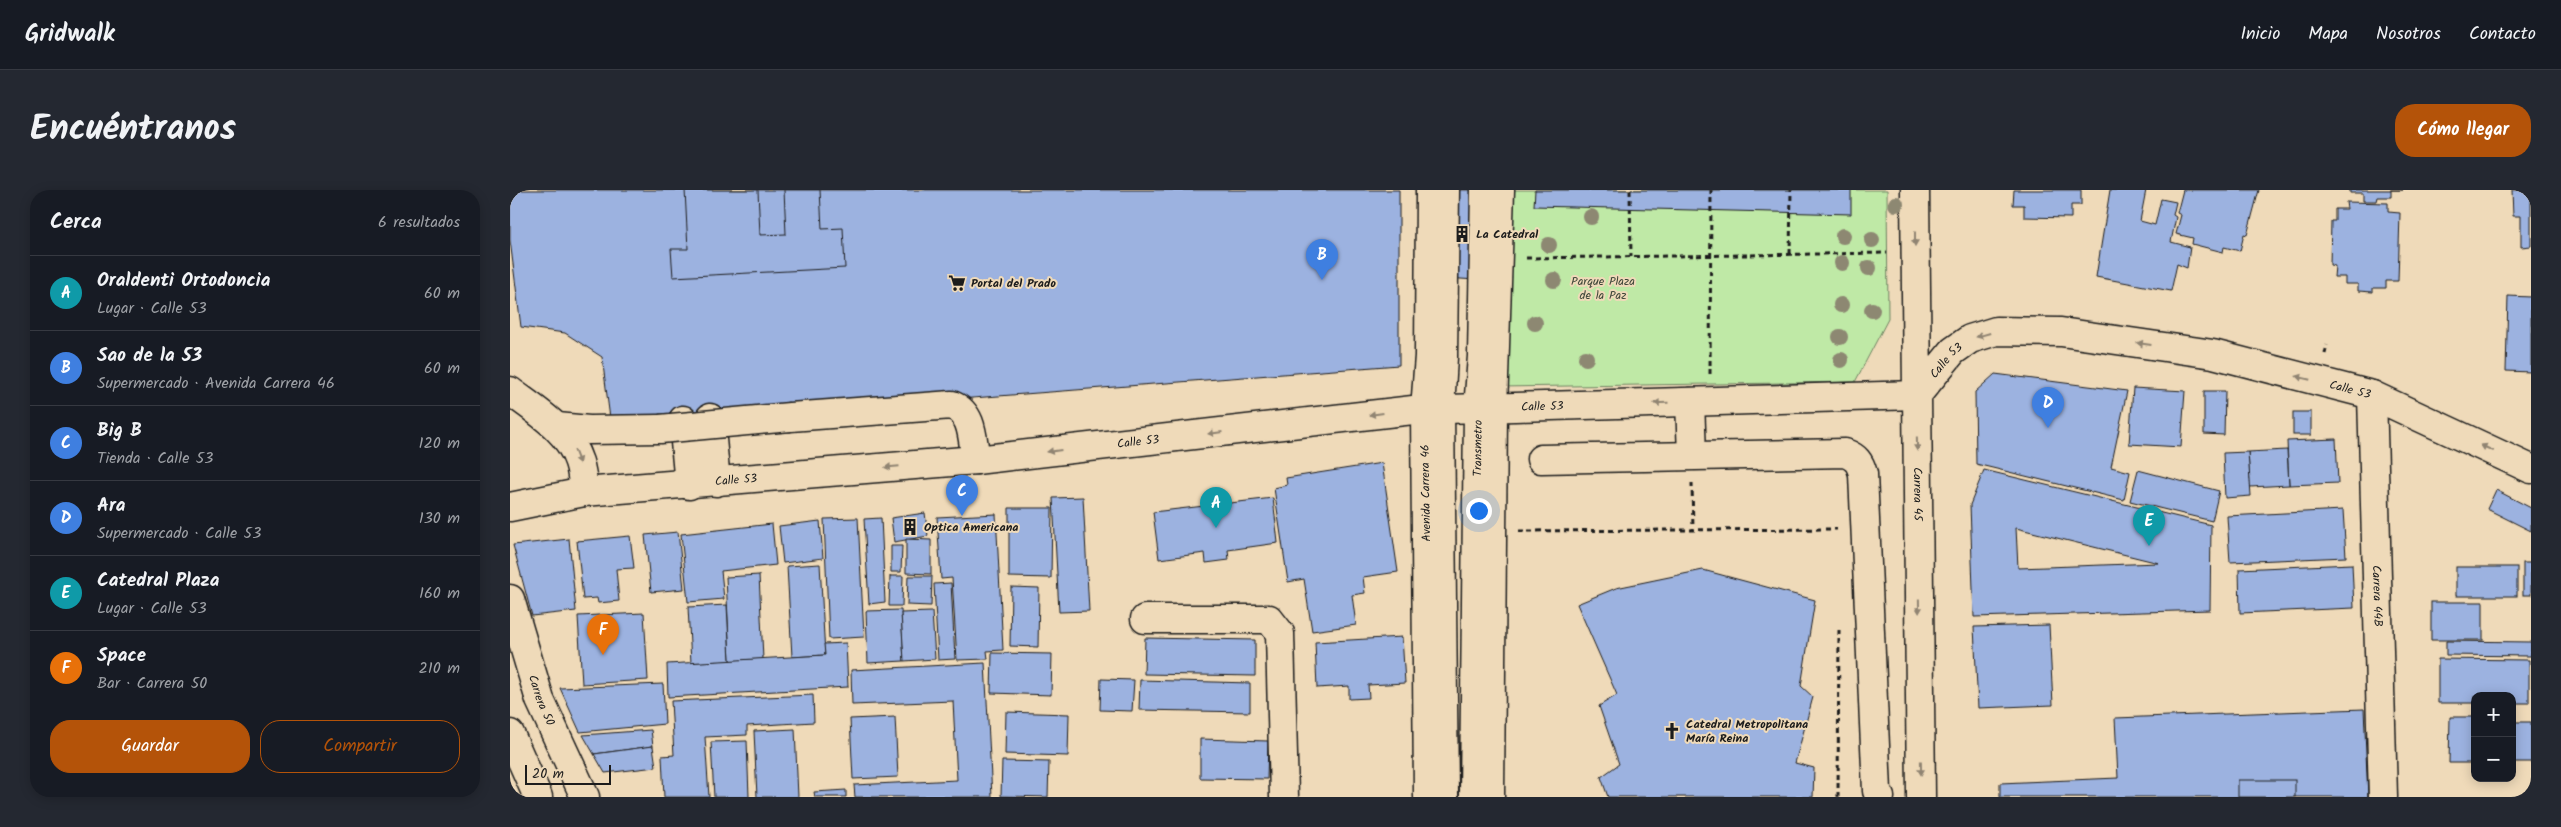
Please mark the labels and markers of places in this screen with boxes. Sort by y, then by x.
building icon: La Catedral [1452,224,1472,244]
place label: La Catedral [1476,225,1539,244]
pin: B [1306,239,1338,280]
supermarket icon: Portal del Prado [947,273,967,293]
place label: Portal del Prado [971,274,1056,293]
pin: D [2032,387,2064,428]
pin: C [946,475,978,516]
pin: A [1200,487,1232,528]
pin: E [2133,505,2165,546]
building icon: Optica Americana [900,517,920,537]
place label: Optica Americana [924,518,1019,537]
pin: F [587,614,619,655]
place label: Catedral Metropolitana María Reina [1686,715,1808,748]
church icon: Catedral Metropolitana María Reina [1662,721,1682,741]

